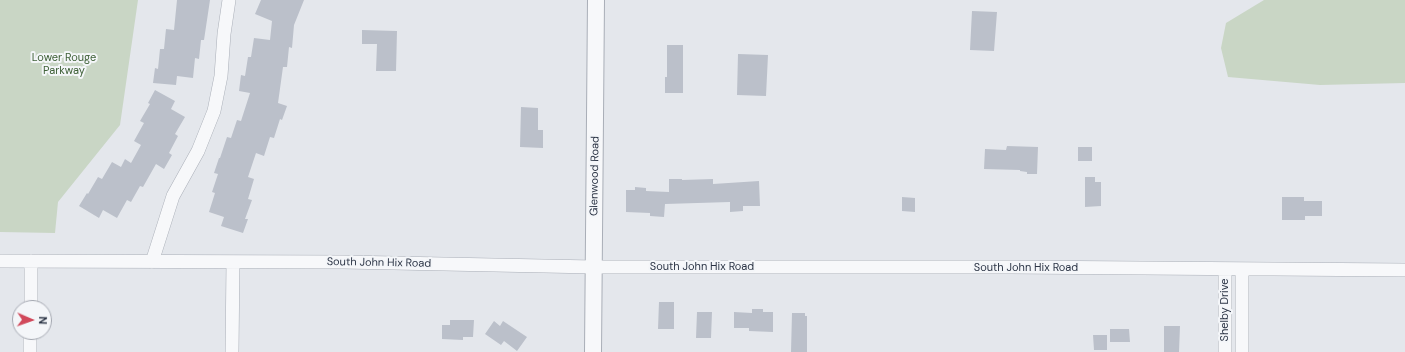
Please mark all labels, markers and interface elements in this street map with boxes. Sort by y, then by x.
park label: Lower Rouge Parkway [32,51,96,77]
street label: Glenwood Road [588,136,602,216]
street label: South John Hix Road [327,255,431,271]
street label: South John Hix Road [650,260,754,274]
street label: South John Hix Road [974,261,1078,275]
street label: Shelby Drive [1218,279,1232,341]
north arrow [12,300,52,340]
text: N [36,316,50,325]

